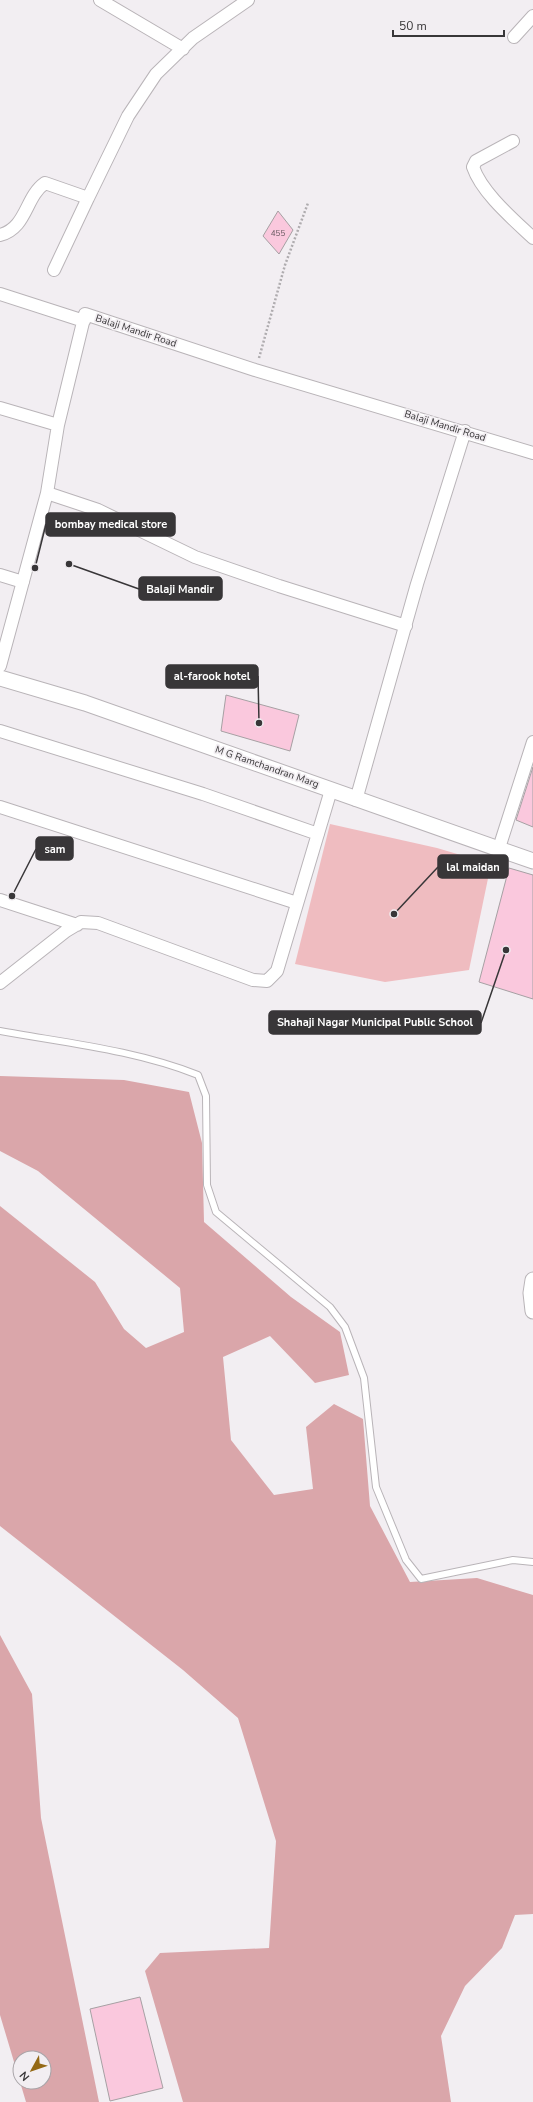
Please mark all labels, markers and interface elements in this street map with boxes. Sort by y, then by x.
scale bar [393,12,504,38]
text: 50 m [399,18,427,34]
house number: 455 [271,228,285,239]
street label: Balaji Mandir Road [94,311,179,351]
street label: Balaji Mandir Road [402,407,488,445]
callout: bombay medical store [46,513,175,536]
text: bombay medical store [55,517,167,532]
callout: Balaji Mandir [139,577,222,600]
text: Balaji Mandir [146,582,214,597]
callout: al-farook hotel [166,665,258,688]
text: al-farook hotel [174,669,251,684]
street label: M G Ramchandran Marg [213,743,321,791]
callout: sam [36,837,73,860]
text: sam [44,842,66,857]
callout: lal maidan [438,855,508,878]
text: lal maidan [446,860,500,875]
callout: Shahaji Nagar Municipal Public School [269,1011,481,1034]
text: Shahaji Nagar Municipal Public School [277,1015,474,1030]
north arrow [12,2050,52,2090]
text: N [16,2068,33,2084]

